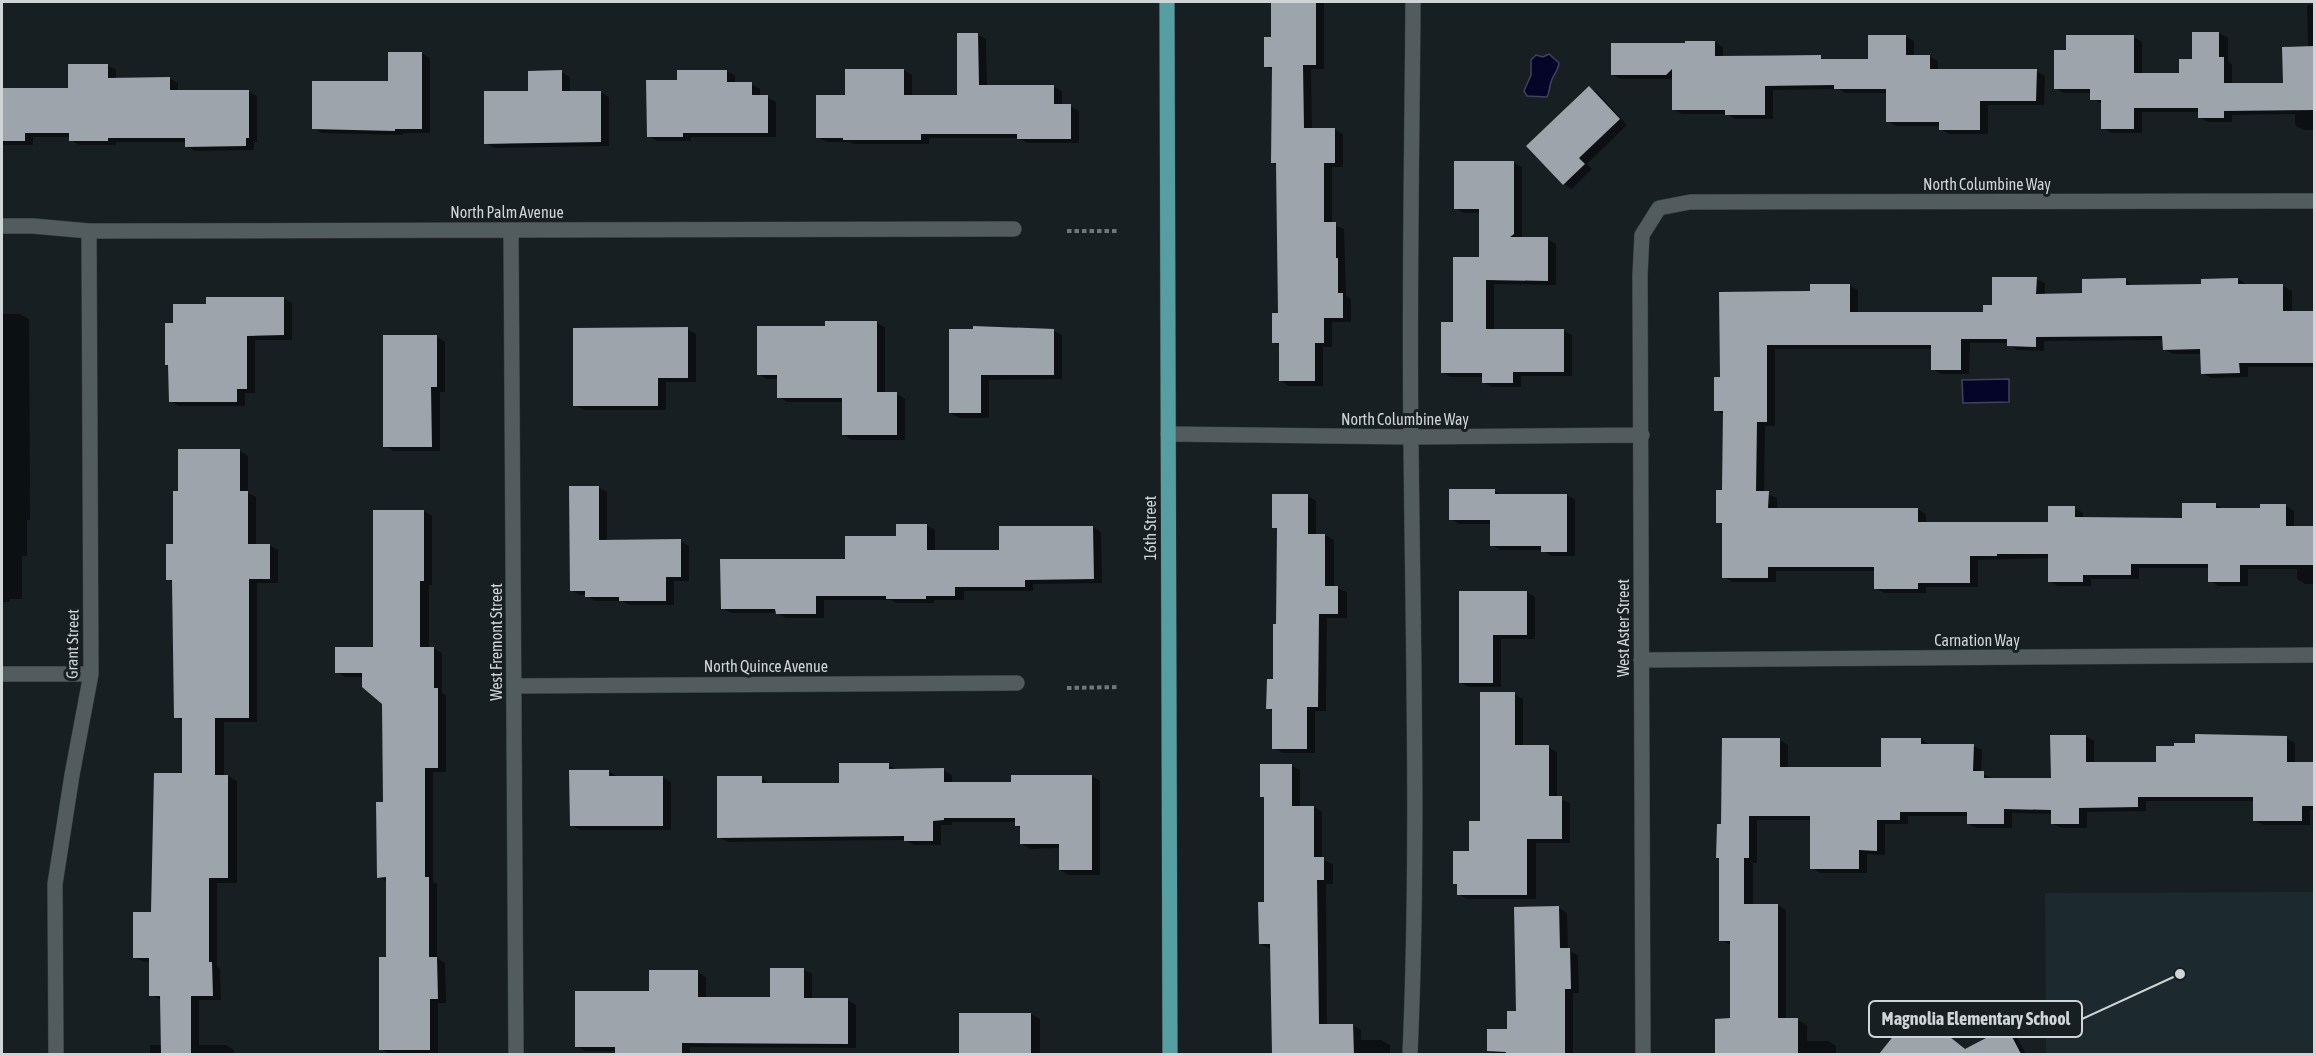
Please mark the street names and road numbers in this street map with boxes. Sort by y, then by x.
street label: North Columbine Way [1923,175,2051,194]
street label: North Palm Avenue [450,203,564,221]
street label: North Columbine Way [1341,410,1469,429]
street label: 16th Street [1141,495,1159,560]
street label: West Aster Street [1614,579,1632,677]
street label: West Fremont Street [487,583,505,701]
street label: Grant Street [62,608,82,679]
street label: Carnation Way [1934,631,2020,650]
street label: North Quince Avenue [704,657,828,675]

